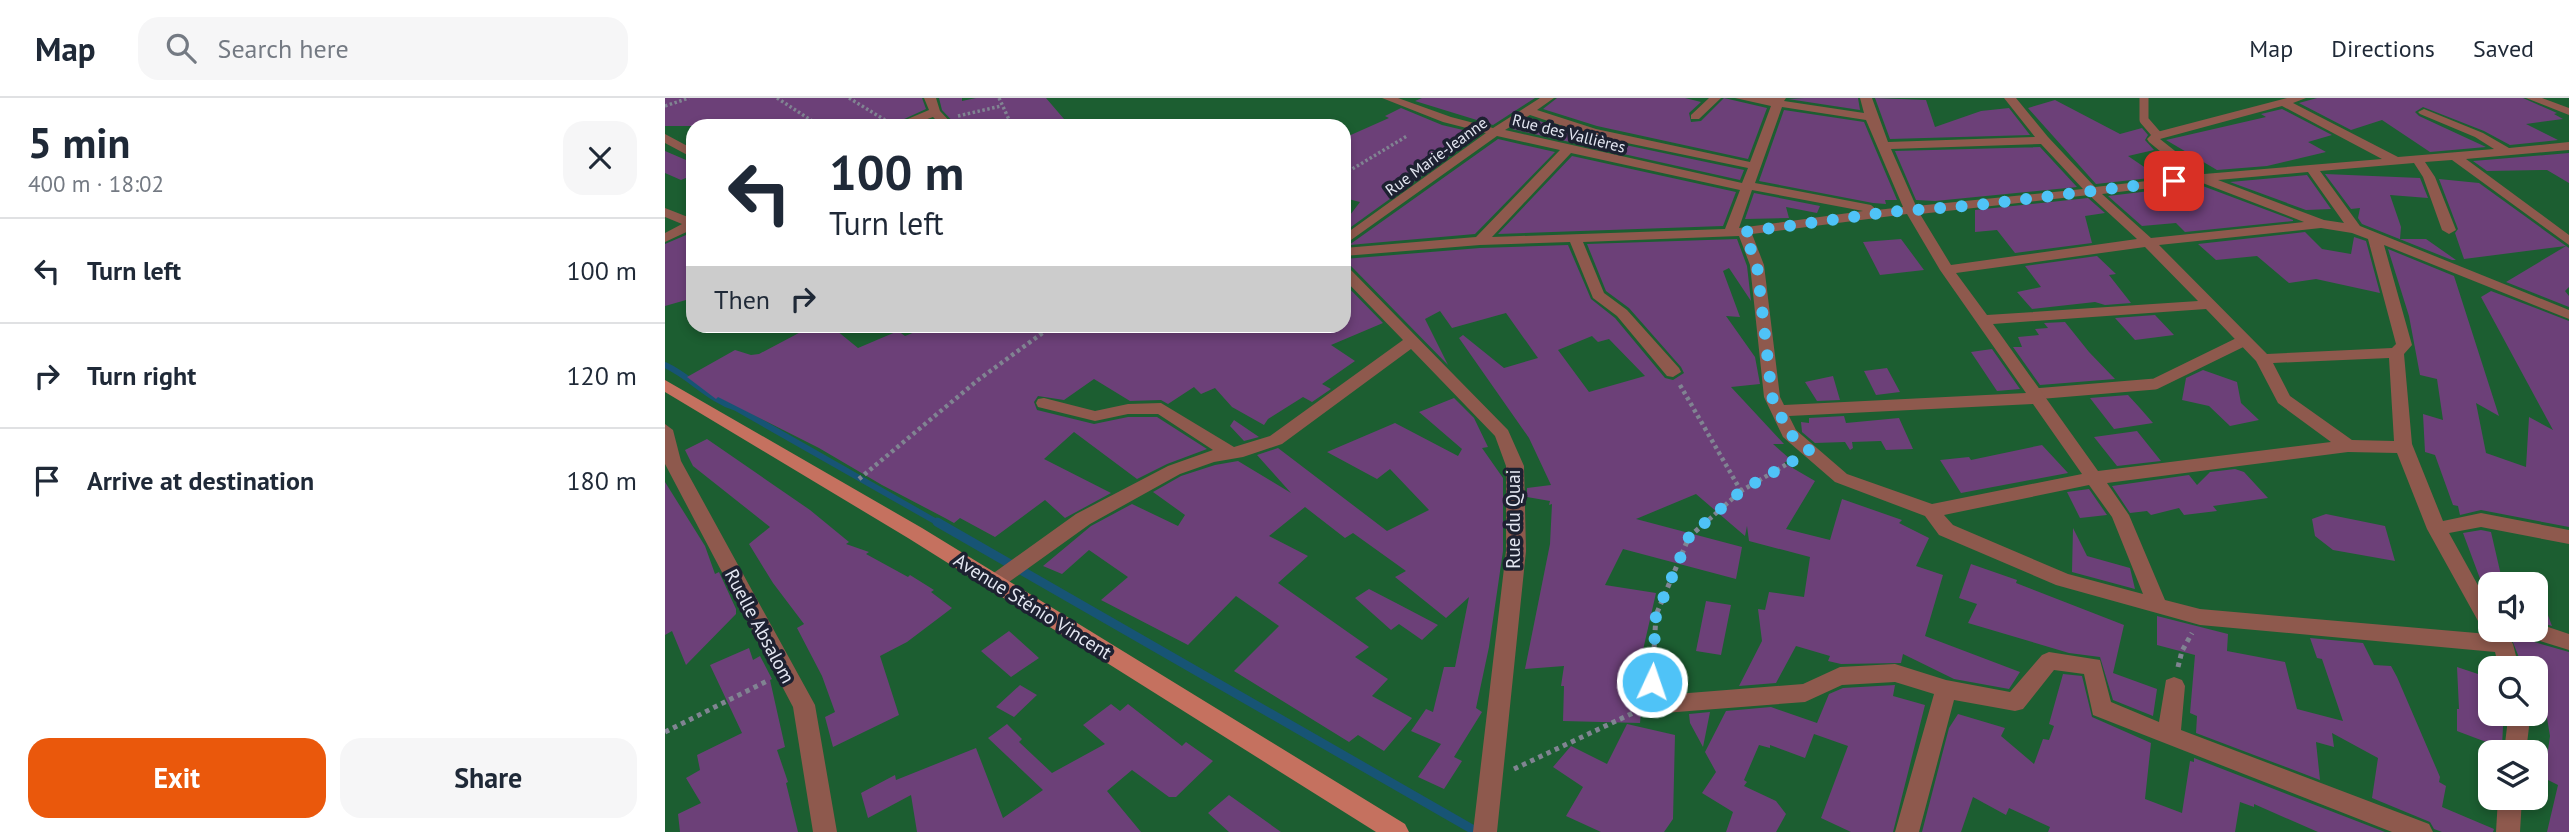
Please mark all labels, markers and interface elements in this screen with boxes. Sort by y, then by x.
search box [138,17,628,80]
text: Map [35,27,96,70]
icon: search [162,29,200,67]
text: Search here [218,32,349,65]
text: Map [2249,33,2293,64]
text: Directions [2331,33,2435,64]
text: Saved [2473,33,2534,64]
street label: Rue des Vallières [1510,109,1628,157]
street label: Rue Marie-Jeanne [1381,112,1491,200]
text: 5 min [28,115,130,170]
button: close [563,121,637,195]
text: 100 m [829,140,964,204]
icon: left [714,147,805,238]
pin [2144,151,2204,211]
icon: arrive [2155,162,2193,200]
text: 400 m · 18:02 [28,169,164,198]
text: Turn left [829,202,944,244]
icon: left [28,252,66,290]
text: Turn left [87,254,181,287]
text: 100 m [566,254,637,287]
icon: right [784,280,822,318]
text: Then [714,283,770,316]
icon: right [28,357,66,395]
text: Turn right [87,359,196,392]
text: 120 m [566,359,637,392]
icon: arrive [28,462,66,500]
text: Arrive at destination [87,464,314,497]
text: 180 m [566,464,637,497]
street label: Rue du Quai [1501,469,1525,569]
street label: Avenue Sténio Vincent [950,548,1117,665]
street label: Ruelle Absalom [720,565,800,687]
map controls [2478,572,2548,810]
button: sound [2478,572,2548,642]
position arrow [1615,645,1689,719]
button: search [2478,656,2548,726]
button: Exit [28,738,326,818]
button: Share [340,738,637,818]
button: layers [2478,740,2548,810]

